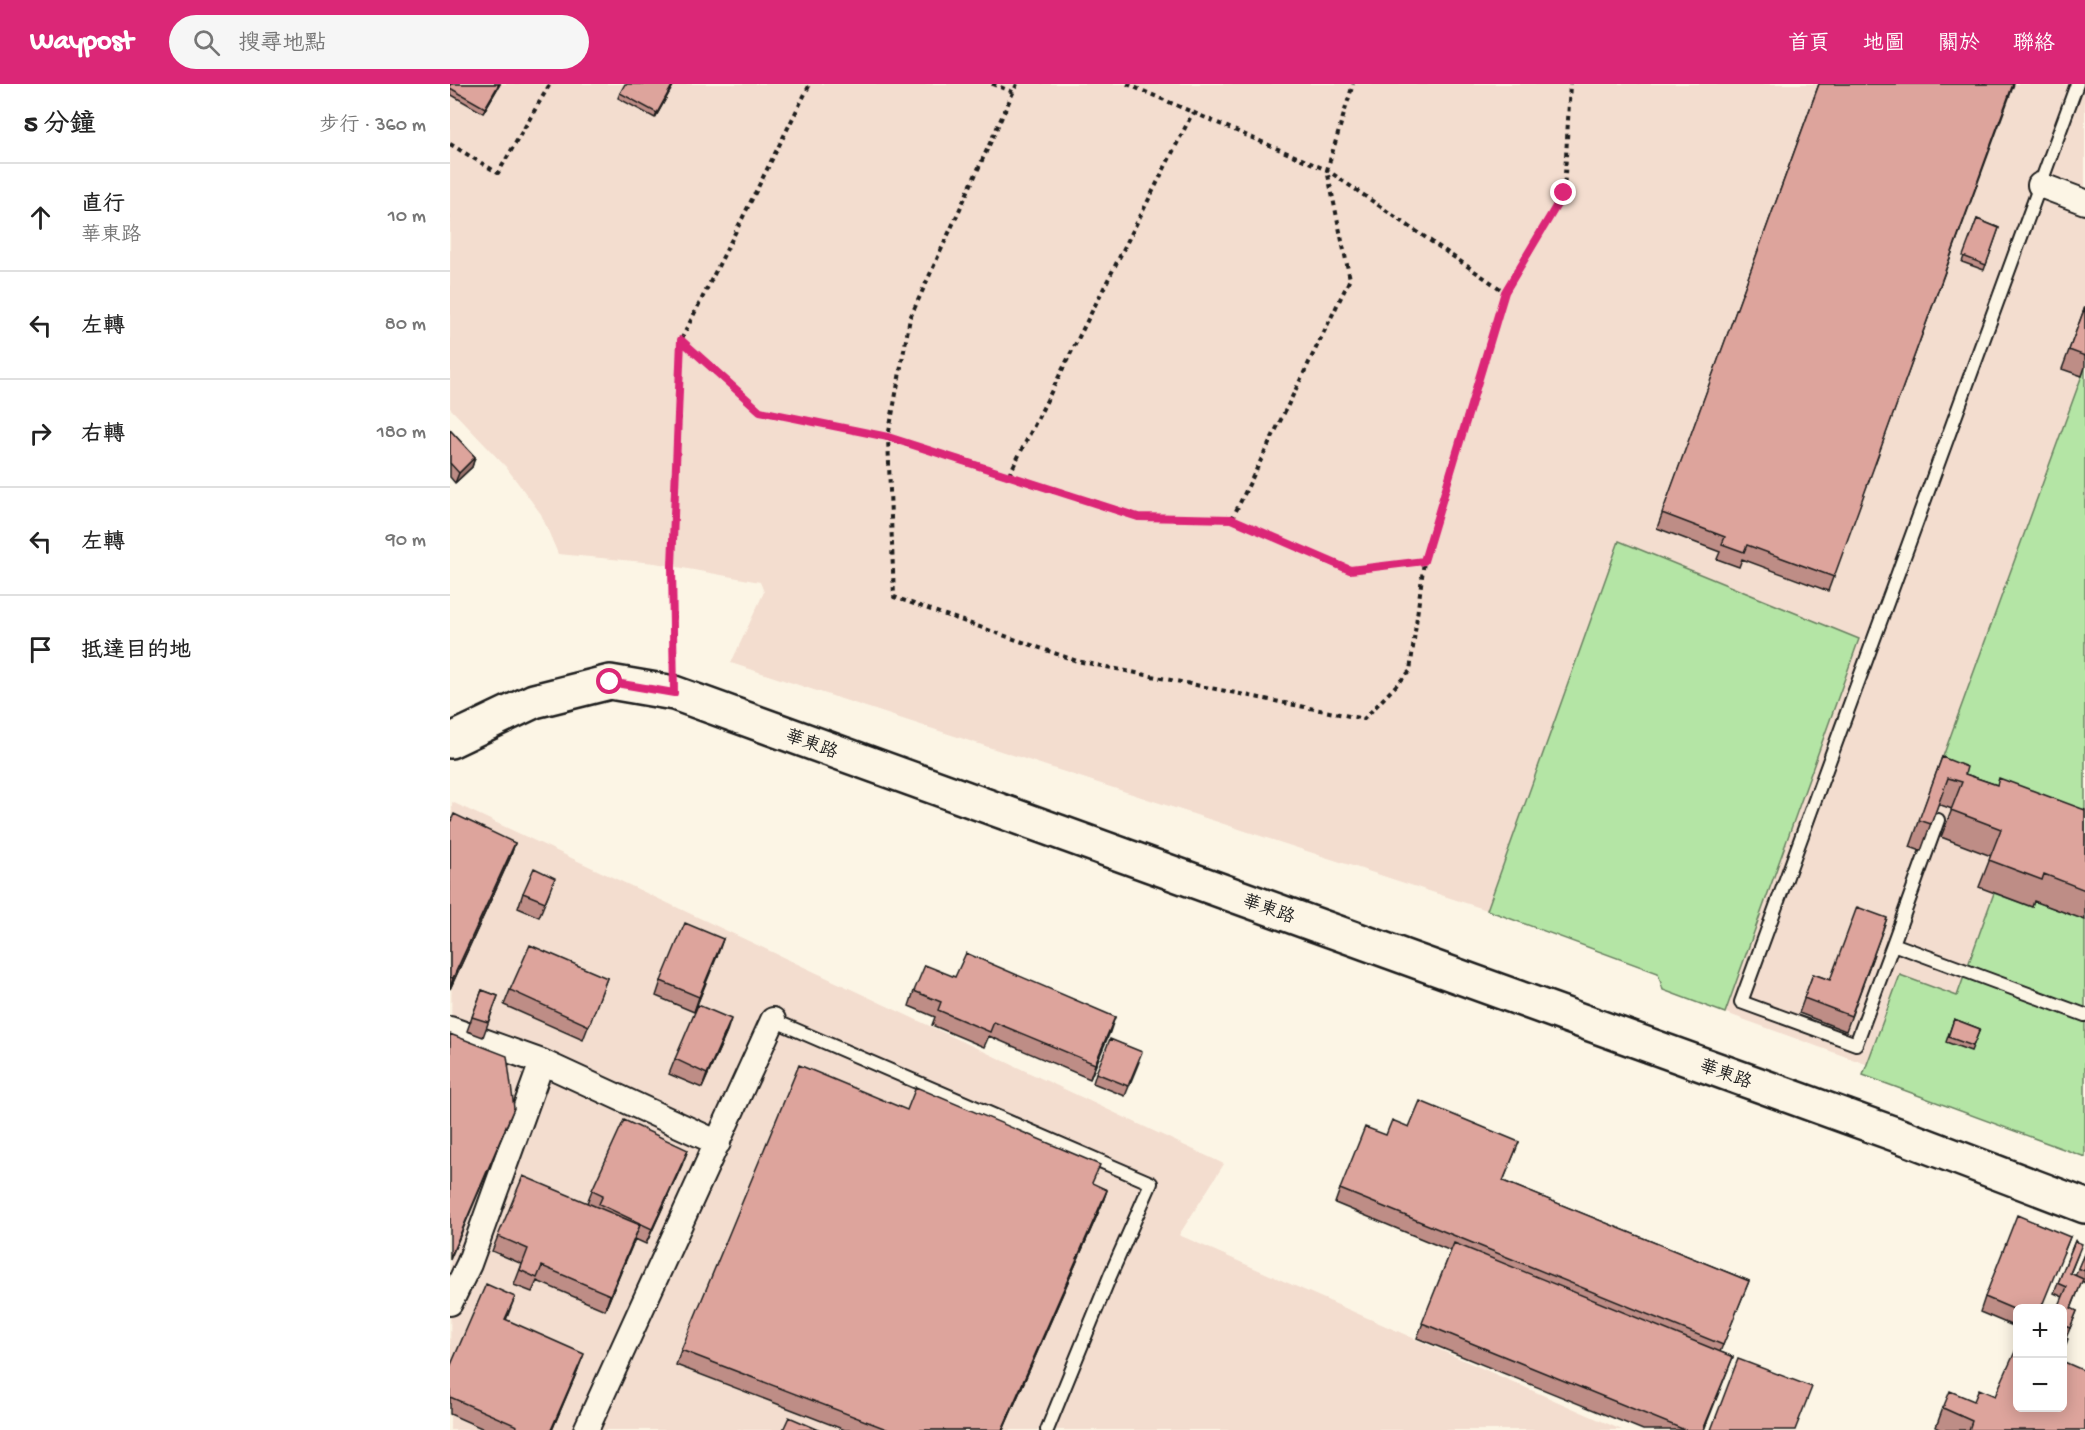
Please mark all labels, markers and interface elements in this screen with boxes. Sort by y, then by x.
search box [169,15,589,69]
text: Waypost [30,26,133,59]
icon: search [190,26,223,59]
text: 搜尋地點 [238,32,326,58]
text: 首頁 [1788,33,1830,58]
text: 地圖 [1863,33,1905,58]
text: 關於 [1938,33,1980,58]
text: 聯絡 [2013,33,2055,58]
text: 5 分鐘 [24,111,96,142]
text: 步行 · 360 m [319,115,426,138]
route end [1550,179,1576,205]
text: 直行 [81,193,125,219]
icon: ahead [24,201,57,234]
text: 10 m [388,206,426,229]
text: 華東路 [81,225,141,248]
icon: left [24,309,57,342]
text: 80 m [385,314,426,337]
text: 左轉 [81,315,125,341]
icon: right [24,417,57,450]
text: 180 m [377,422,426,445]
text: 右轉 [81,423,125,449]
icon: left [24,525,57,558]
text: 90 m [386,530,426,553]
text: 左轉 [81,531,125,557]
icon: arrive [24,633,57,666]
text: 抵達目的地 [81,639,191,665]
route start [596,668,622,694]
street label: 華東路 [782,725,840,764]
street label: 華東路 [1239,890,1297,929]
street label: 華東路 [1696,1055,1754,1094]
map controls [2013,1304,2067,1412]
button: + [2013,1304,2067,1358]
button: − [2013,1358,2067,1412]

